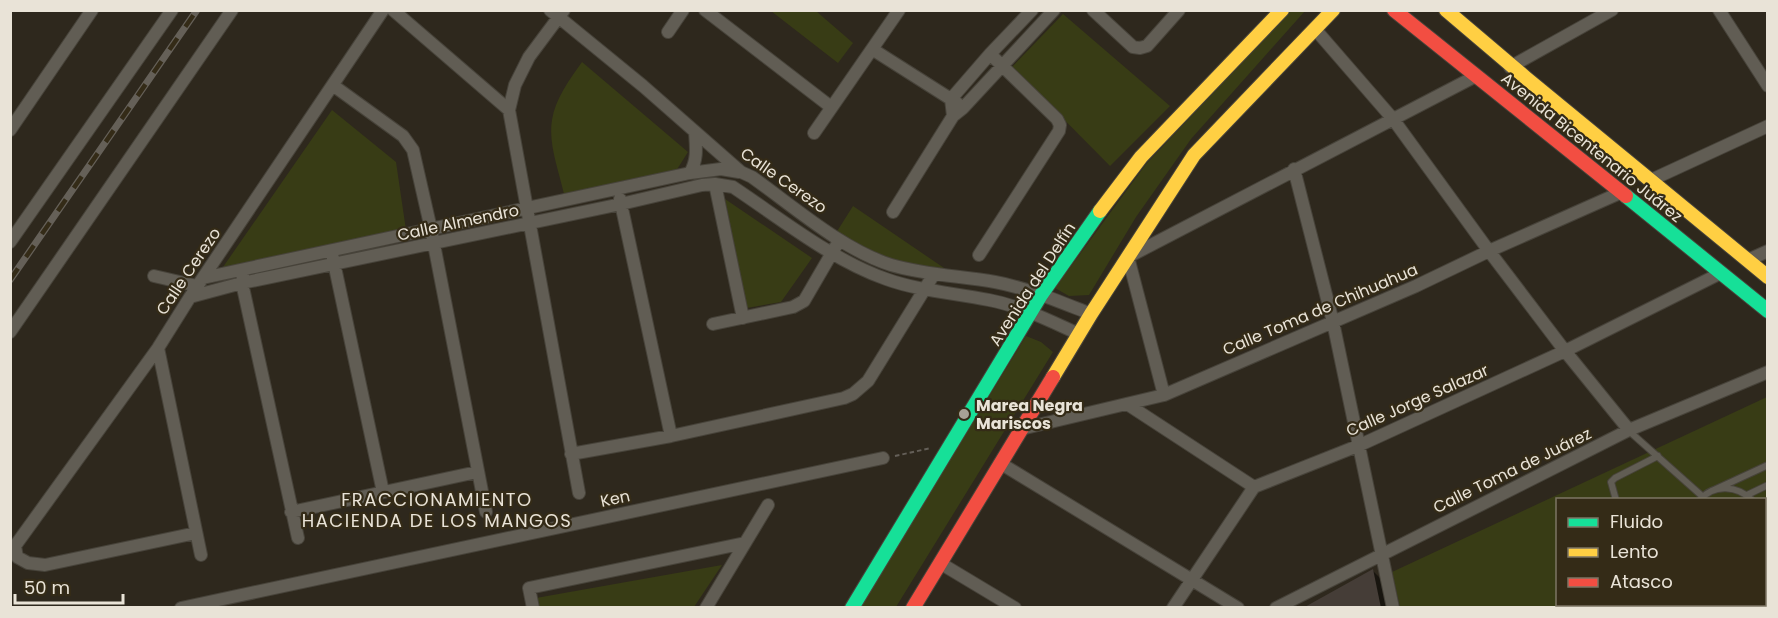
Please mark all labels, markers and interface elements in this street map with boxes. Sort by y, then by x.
street label: Avenida Bicentenario Juárez [1496,67,1687,228]
street label: Calle Cerezo [736,142,832,219]
street label: Calle Almendro [395,198,521,247]
street label: Avenida del Delfín [984,218,1081,351]
street label: Calle Cerezo [151,223,226,320]
street label: Calle Toma de Chihuahua [1219,258,1421,361]
street label: Calle Jorge Salazar [1342,359,1492,442]
place label: Marea Negra Mariscos [976,394,1083,435]
marker: Marea Negra Mariscos [957,407,971,421]
street label: Calle Toma de Juárez [1429,422,1595,519]
street label: Ken [598,484,632,513]
district label: FRACCIONAMIENTO HACIENDA DE LOS MANGOS [302,487,572,533]
legend [1556,498,1766,606]
text: Fluido [1610,509,1663,534]
text: Lento [1610,539,1659,564]
scale bar [15,567,123,605]
text: Atasco [1610,569,1673,594]
text: 50 m [24,575,70,600]

